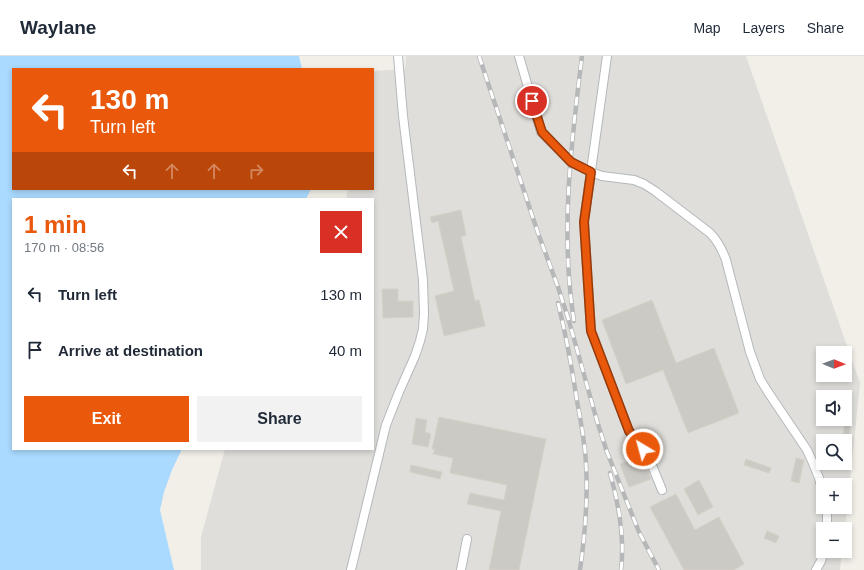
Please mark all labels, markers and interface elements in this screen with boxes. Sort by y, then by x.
text: Waylane [20,17,96,38]
text: Map [693,20,721,36]
text: Layers [743,20,785,36]
text: Share [807,20,844,36]
icon: left [24,84,76,136]
text: 130 m [90,84,169,115]
pin [515,84,549,118]
icon: arrive [521,90,543,112]
text: Turn left [90,117,155,137]
icon: left [119,160,141,182]
icon: ahead [161,160,183,182]
icon: ahead [203,160,225,182]
icon: right [245,160,267,182]
text: 1 min [24,211,87,238]
button: close [320,211,362,253]
text: 170 m · 08:56 [24,240,104,255]
icon: left [24,283,46,305]
text: Turn left [58,286,117,303]
text: 130 m [320,286,362,303]
icon: arrive [24,339,46,361]
text: Arrive at destination [58,342,203,359]
text: 40 m [329,342,362,359]
north arrow [816,346,852,382]
map controls [816,346,852,558]
button: sound [816,390,852,426]
button: Exit [24,396,189,442]
button: Share [197,396,362,442]
position arrow [622,428,664,470]
button: search [816,434,852,470]
button: + [816,478,852,514]
button: − [816,522,852,558]

